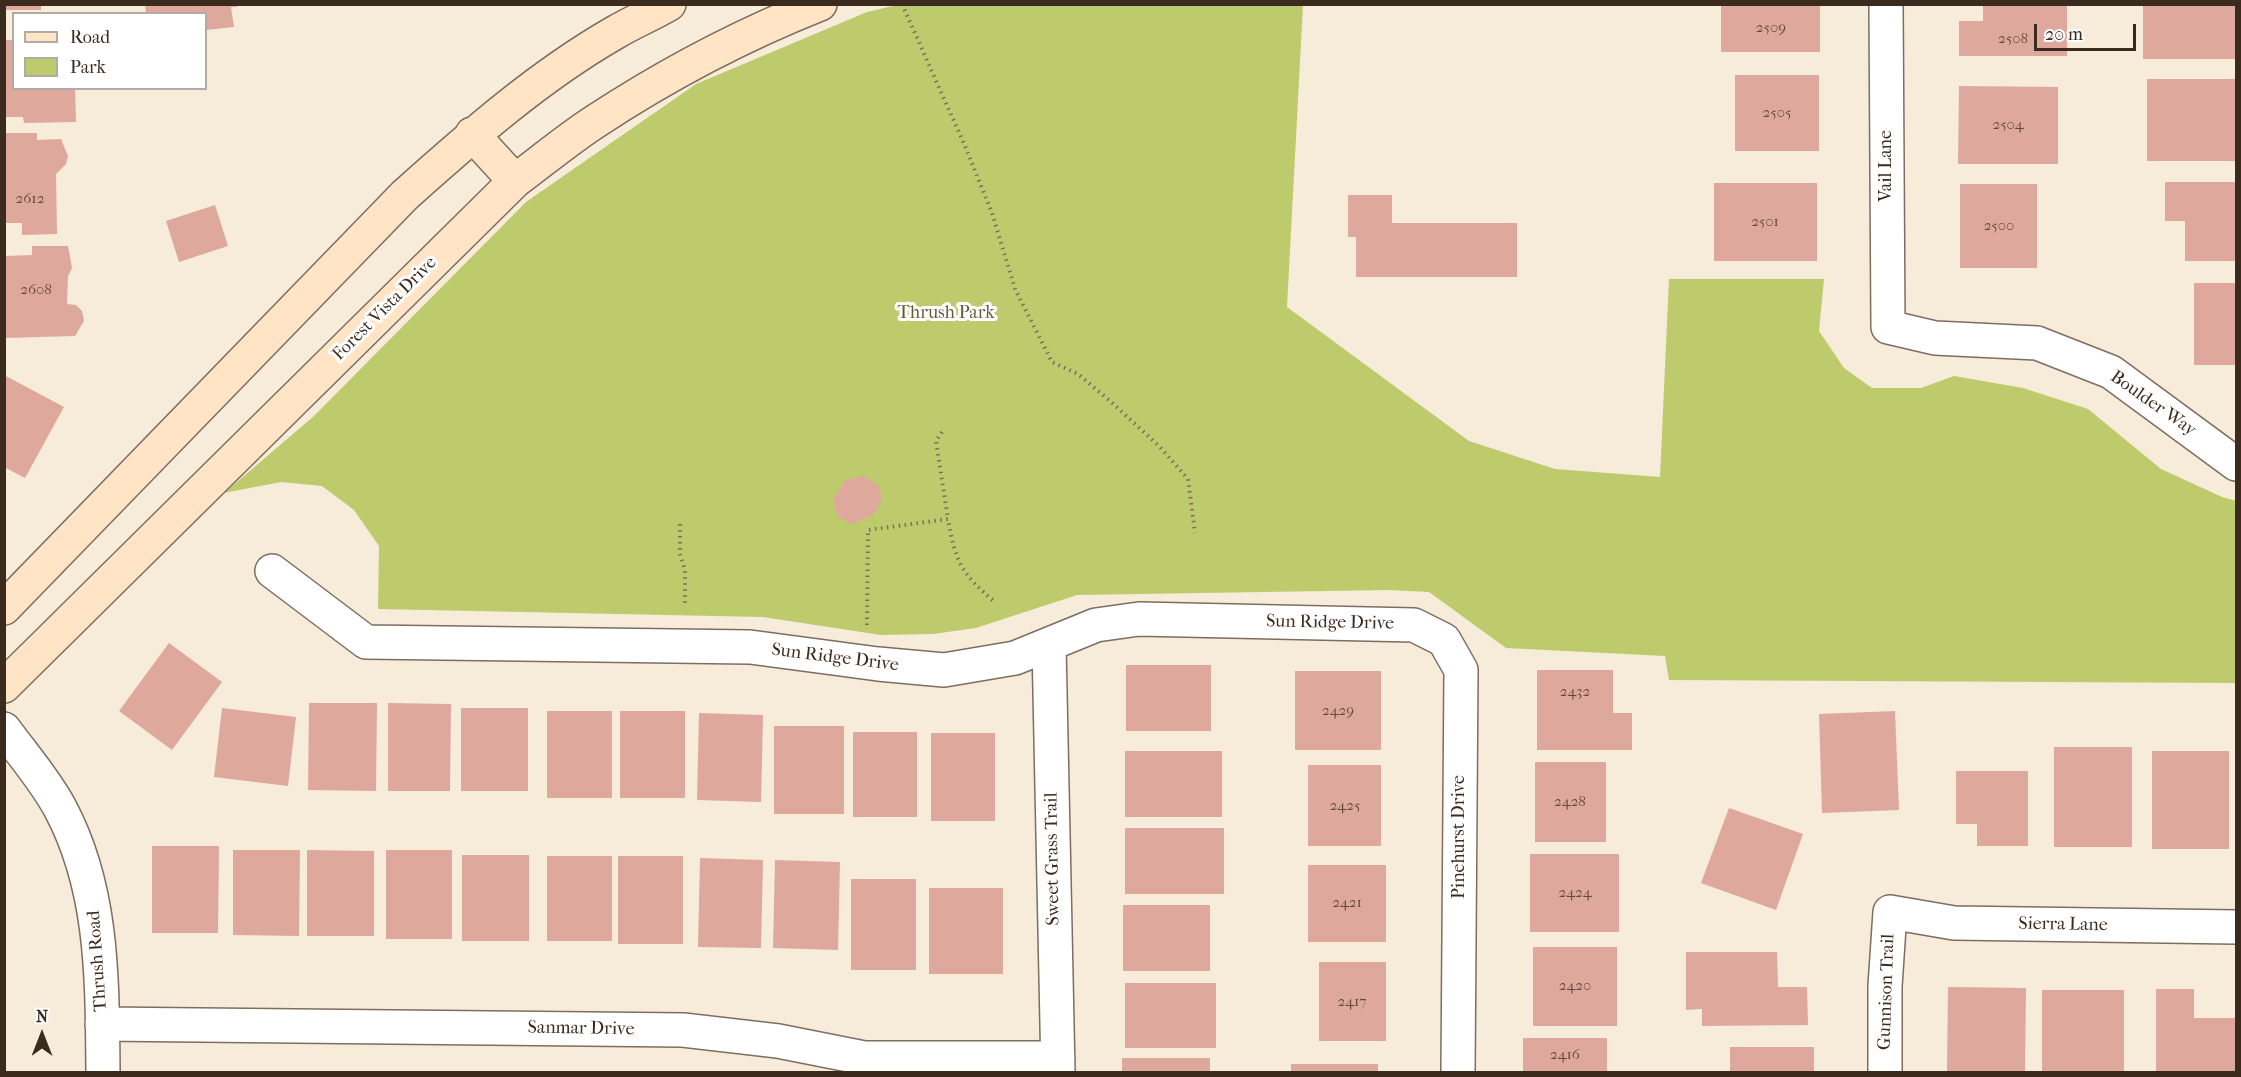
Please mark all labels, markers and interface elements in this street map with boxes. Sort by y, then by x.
legend [12,12,207,90]
scale bar [2037,12,2139,50]
house number: 2509 [1756,19,1786,37]
text: 20 m [2045,24,2083,45]
text: Road [70,27,110,48]
house number: 2508 [1998,30,2028,48]
text: Park [70,57,106,78]
house number: 2505 [1763,104,1791,122]
house number: 2504 [1992,116,2024,134]
street label: Vail Lane [1876,130,1898,202]
house number: 2612 [16,190,44,208]
house number: 2501 [1751,213,1779,231]
house number: 2500 [1984,217,2014,235]
street label: Forest Vista Drive [329,253,441,365]
house number: 2608 [20,281,52,299]
park label: Thrush Park [898,303,994,325]
street label: Boulder Way [2106,366,2200,442]
street label: Sun Ridge Drive [1266,611,1394,635]
street label: Sun Ridge Drive [770,639,900,677]
house number: 2432 [1560,683,1590,701]
house number: 2429 [1322,702,1354,720]
street label: Pinehurst Drive [1449,775,1471,899]
street label: Sweet Grass Trail [1041,792,1065,926]
house number: 2428 [1554,793,1586,811]
house number: 2425 [1330,797,1360,815]
house number: 2424 [1558,884,1592,902]
house number: 2421 [1332,894,1362,912]
street label: Thrush Road [84,910,112,1012]
street label: Sierra Lane [2018,913,2108,937]
street label: Gunnison Trail [1874,934,1900,1050]
house number: 2420 [1559,977,1591,995]
house number: 2417 [1337,993,1367,1011]
north arrow [12,1005,72,1065]
text: N [36,1007,48,1026]
street label: Sanmar Drive [527,1017,635,1041]
house number: 2416 [1550,1046,1580,1064]

